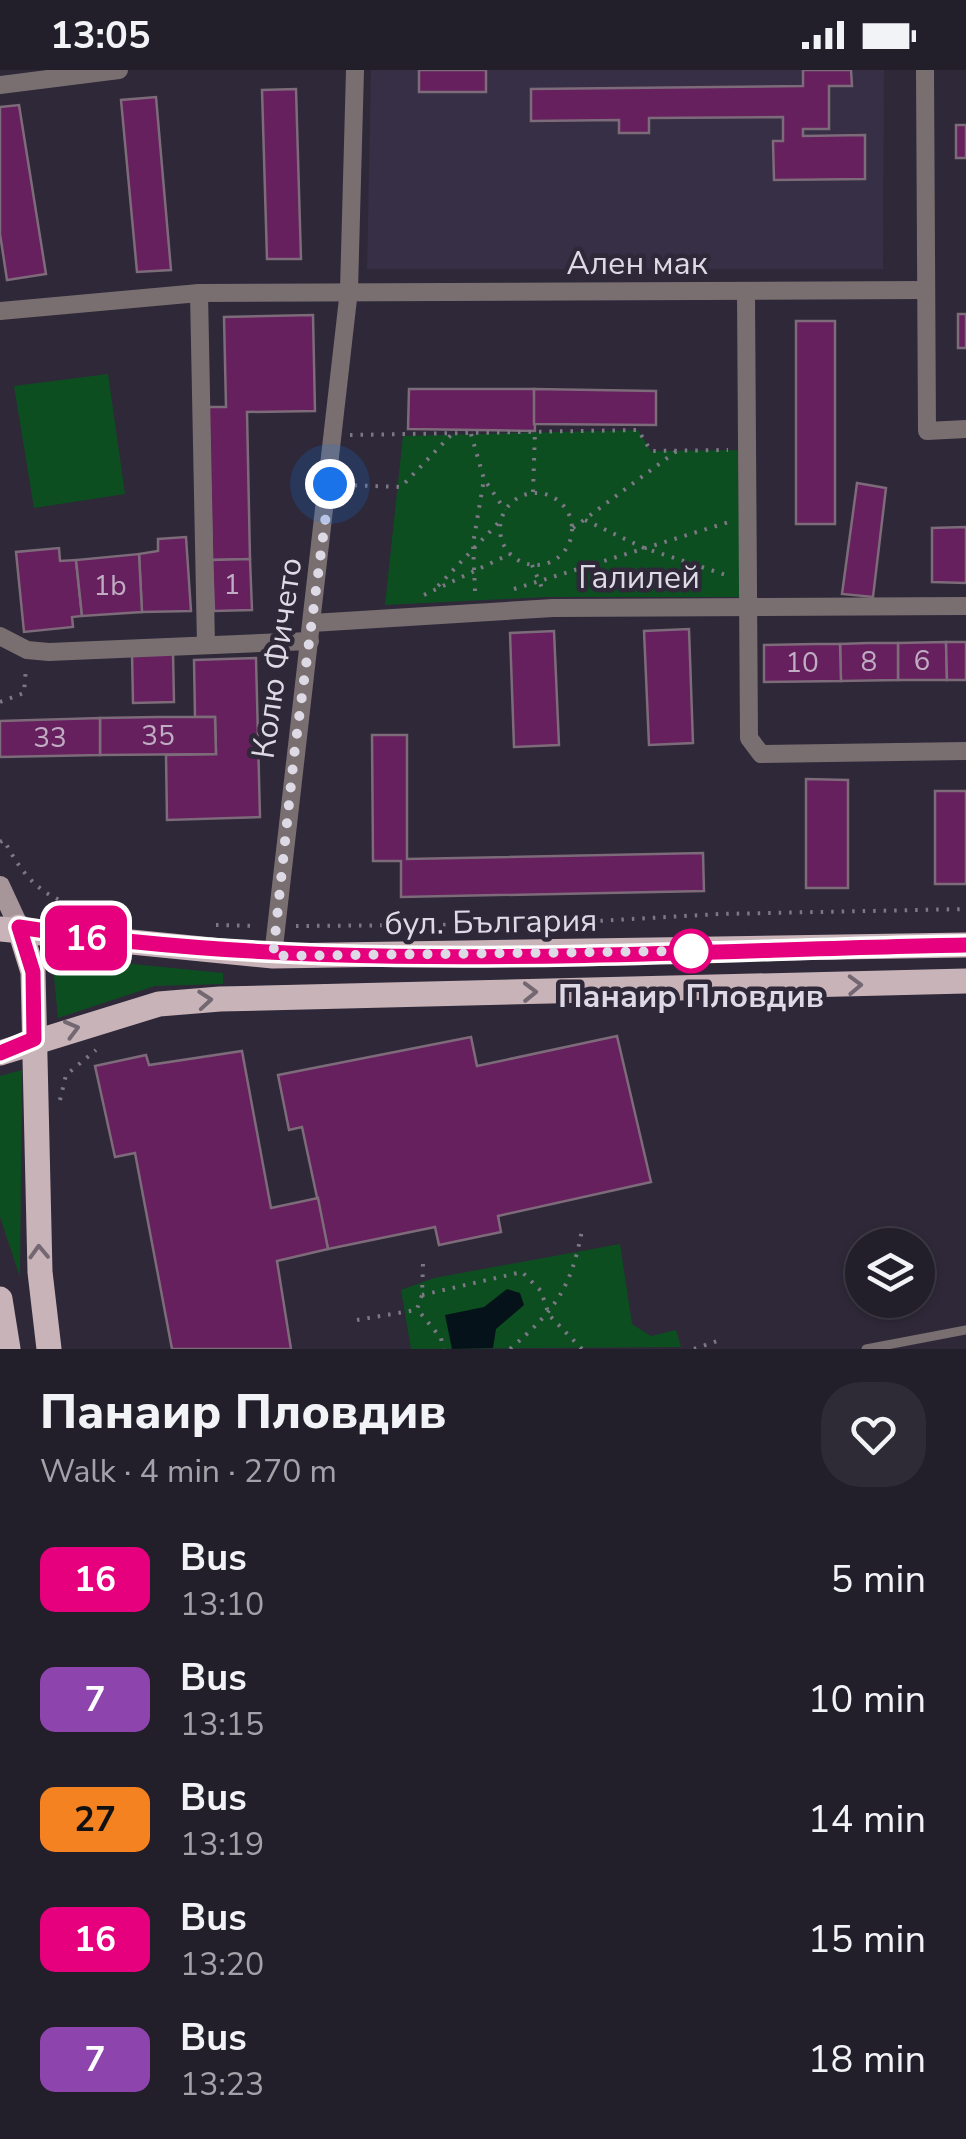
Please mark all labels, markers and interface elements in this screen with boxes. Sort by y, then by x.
text: 13:05 [50,10,151,61]
street label: Ален мак [566,242,708,285]
your location [305,459,355,509]
street label: Колю Фичето [242,555,312,761]
street label: Галилей [578,556,700,599]
house number: 1 [224,566,240,604]
house number: 1b [93,567,127,605]
house number: 6 [914,642,930,680]
house number: 8 [861,643,877,681]
house number: 10 [785,644,819,682]
house number: 35 [141,717,175,755]
house number: 33 [33,719,67,757]
street label: бул. България [384,899,598,945]
line badge: 16 [41,906,131,970]
text: 16 [65,915,107,962]
marker: Панаир Пловдив [670,930,712,972]
one-way arrow [847,974,863,995]
place label: Панаир Пловдив [558,975,824,1018]
one-way arrow [522,982,538,1003]
one-way arrow [198,990,214,1012]
one-way arrow [63,1020,80,1041]
map controls [845,1228,935,1318]
button: layers [845,1228,935,1318]
one-way arrow [29,1244,50,1260]
text: Панаир Пловдив [40,1379,446,1445]
button: heart [821,1382,926,1487]
text: Walk · 4 min · 270 m [40,1450,337,1493]
text: Bus [180,1532,247,1583]
text: 5 min [831,1554,926,1605]
text: 16 [74,1556,116,1603]
text: 13:10 [180,1583,264,1626]
text: Bus [180,1652,247,1703]
text: 10 min [808,1674,926,1725]
text: 7 [84,1676,106,1723]
text: 13:15 [180,1703,264,1746]
text: Bus [180,1772,247,1823]
text: 14 min [808,1794,926,1845]
text: 27 [74,1796,116,1843]
text: 13:19 [180,1823,264,1866]
text: Bus [180,1892,247,1943]
text: 15 min [808,1914,926,1965]
text: 16 [74,1916,116,1963]
text: 13:20 [180,1943,264,1986]
text: Bus [180,2012,247,2063]
text: 18 min [808,2034,926,2085]
text: 7 [84,2036,106,2083]
text: 13:23 [180,2063,264,2106]

